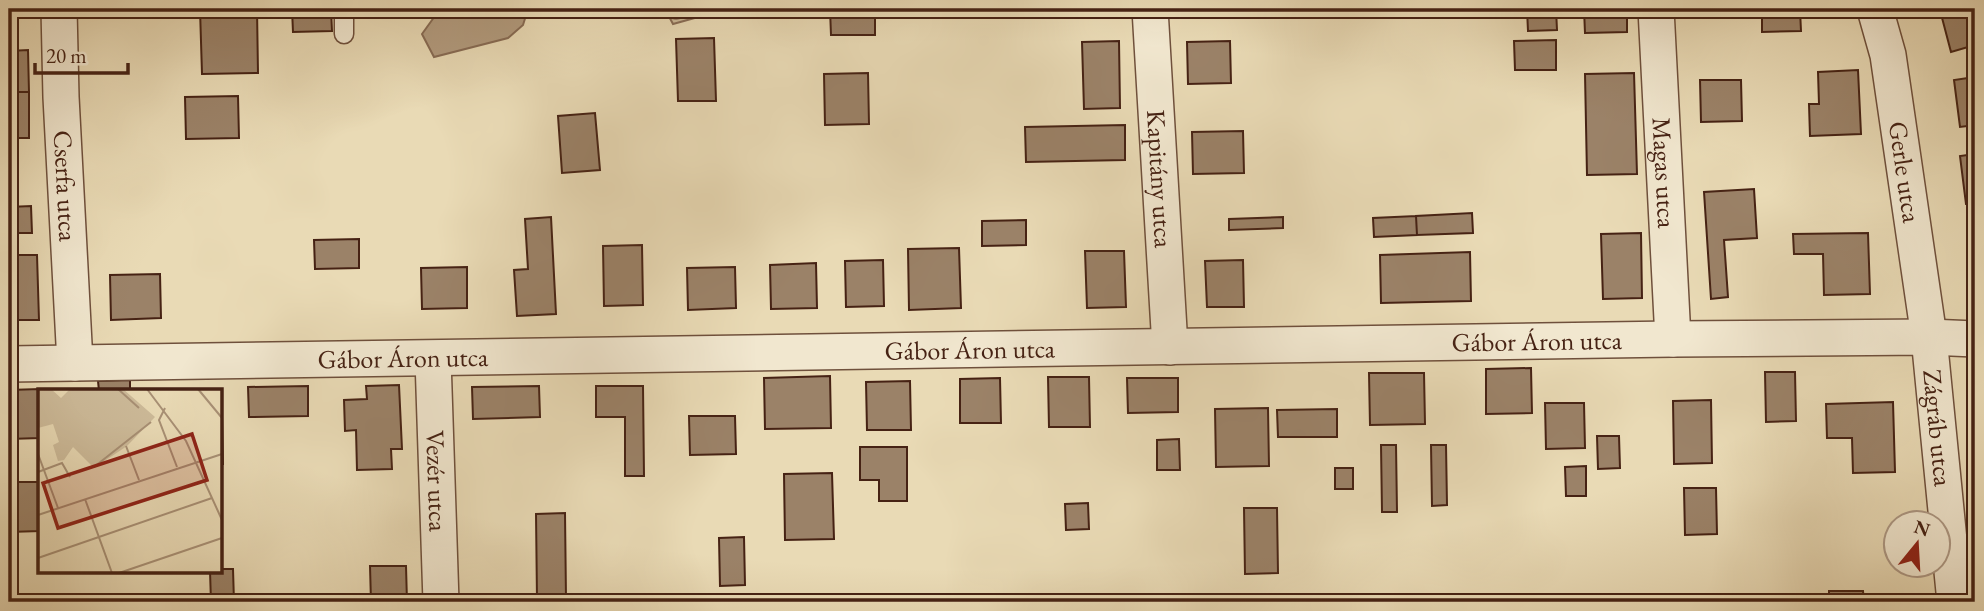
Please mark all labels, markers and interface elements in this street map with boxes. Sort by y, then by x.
scale bar [35,32,128,76]
text: 20 m [46,42,87,69]
street label: Kapitány utca [1139,109,1181,249]
street label: Magas utca [1645,116,1684,230]
street label: Gerle utca [1881,119,1929,225]
street label: Cserfa utca [46,129,86,243]
street label: Gábor Áron utca [1451,323,1623,359]
street label: Gábor Áron utca [884,331,1056,368]
street label: Gábor Áron utca [317,340,489,376]
street label: Zágráb utca [1915,368,1961,489]
inset map [38,389,222,572]
street label: Vezér utca [418,430,456,533]
north arrow [1882,510,1952,580]
text: N [1911,514,1934,543]

